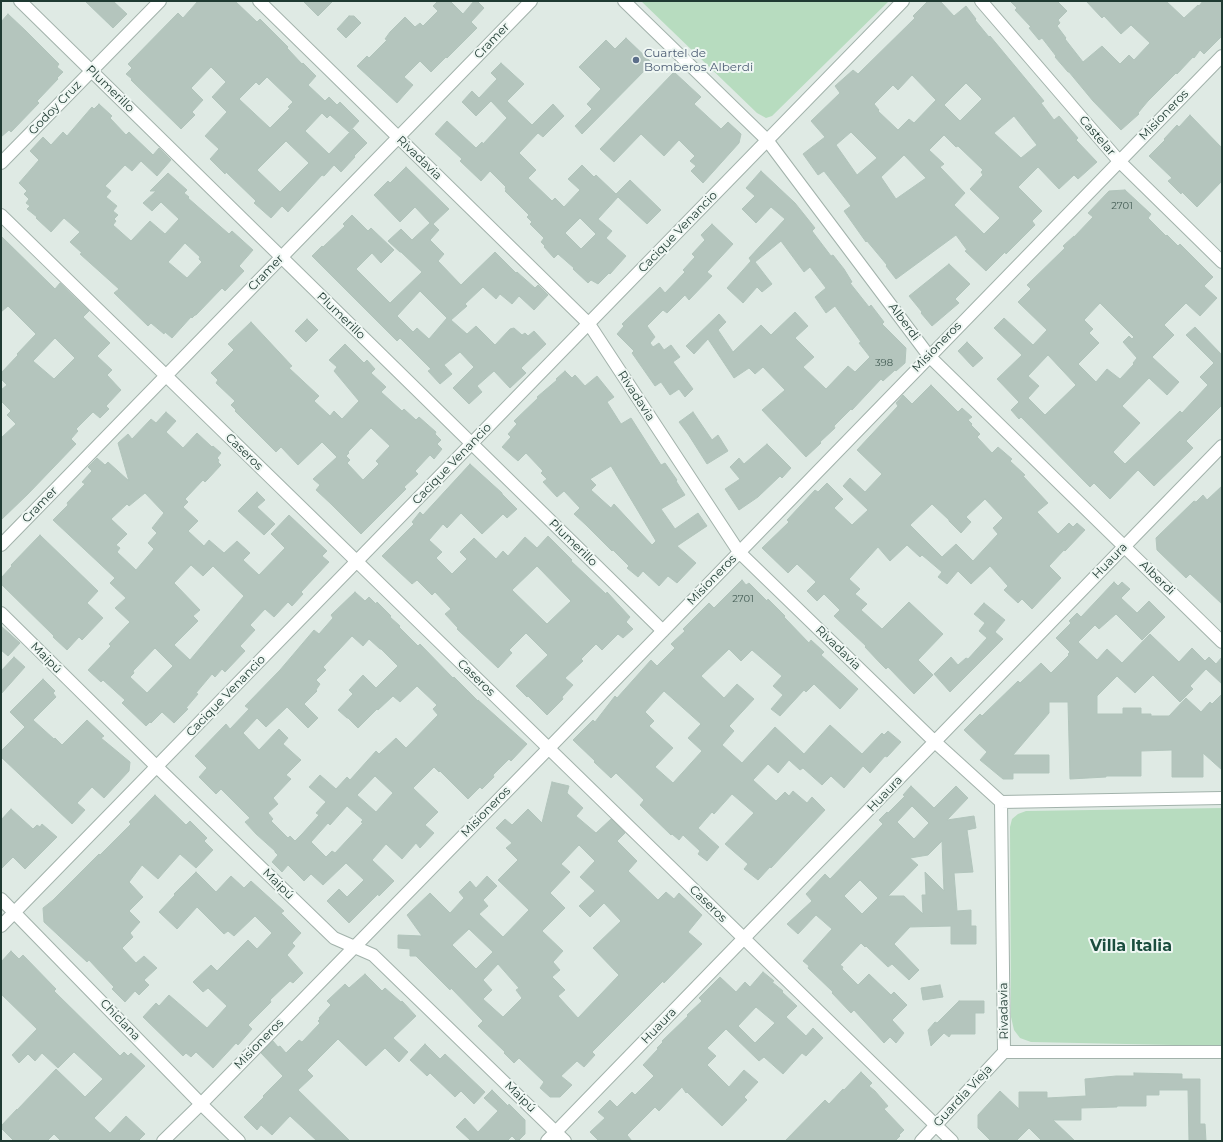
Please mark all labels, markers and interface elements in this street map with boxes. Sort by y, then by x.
street label: Cramer [471,20,513,62]
place label: Cuartel de Bomberos Alberdi [644,46,753,74]
marker: Cuartel de Bomberos Alberdi [631,55,641,65]
street label: Plumerillo [83,62,137,116]
street label: Godoy Cruz [26,78,84,138]
street label: Misioneros [1136,87,1192,143]
street label: Castelar [1076,113,1118,159]
street label: Rivadavia [393,133,445,183]
street label: Cacique Venancio [635,188,721,276]
house number: 2701 [1111,200,1133,212]
street label: Cramer [245,252,287,294]
street label: Plumerillo [314,289,368,343]
street label: Alberdi [885,300,923,344]
street label: Misioneros [909,319,965,375]
house number: 398 [875,357,893,369]
street label: Rivadavia [614,368,658,424]
street label: Cacique Venancio [409,420,495,508]
street label: Caseros [222,431,266,473]
street label: Cramer [19,484,61,526]
street label: Plumerillo [546,516,600,570]
street label: Huaura [1089,540,1131,582]
street label: Misioneros [684,552,740,608]
street label: Alberdi [1136,558,1178,598]
house number: 2701 [732,593,754,605]
street label: Rivadavia [812,623,864,673]
street label: Maipú [27,639,65,677]
street label: Cacique Venancio [183,652,269,740]
street label: Caseros [454,657,498,699]
street label: Huaura [864,773,906,815]
street label: Misioneros [458,784,514,840]
street label: Maipú [259,866,297,902]
street label: Caseros [686,883,730,925]
district label: Villa Italia [1090,936,1172,956]
street label: Rivadavia [996,982,1012,1040]
street label: Chiclana [97,996,143,1044]
street label: Huaura [638,1005,680,1047]
street label: Misioneros [231,1016,287,1072]
street label: Guardia Vieja [931,1062,995,1130]
street label: Maipú [501,1079,539,1115]

